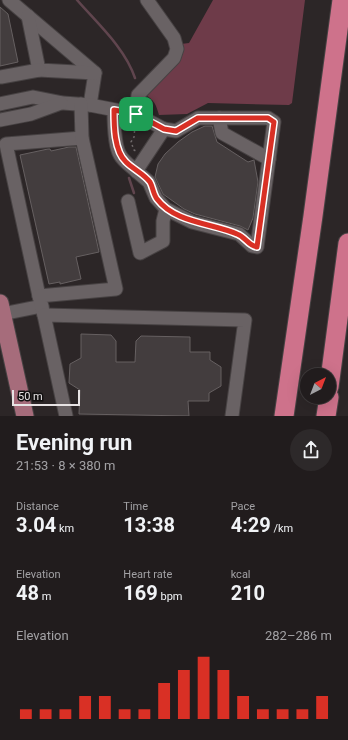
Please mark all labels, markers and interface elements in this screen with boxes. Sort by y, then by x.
pin [119,97,153,131]
icon: arrive [125,103,147,125]
north arrow [300,368,336,404]
map controls [300,368,336,404]
scale bar [12,388,80,407]
text: 50 m [18,390,43,403]
button: share [290,429,332,471]
text: Evening run [16,430,132,455]
text: 21:53 · 8 × 380 m [16,458,115,473]
text: Distance [16,500,59,513]
text: Time [123,500,148,513]
text: Pace [231,500,255,513]
text: 3.04 [16,513,56,537]
text: 13:38 [123,513,175,537]
text: 4:29 [231,513,271,537]
text: km [56,522,74,535]
text: /km [271,522,293,535]
text: Elevation [16,568,61,581]
text: Heart rate [123,568,172,581]
text: kcal [231,568,251,581]
text: 48 [16,581,39,605]
text: 169 [123,581,158,605]
text: 210 [231,581,265,605]
text: m [39,590,51,603]
text: bpm [158,590,183,603]
text: Elevation [16,628,69,643]
text: 282–286 m [265,628,332,643]

